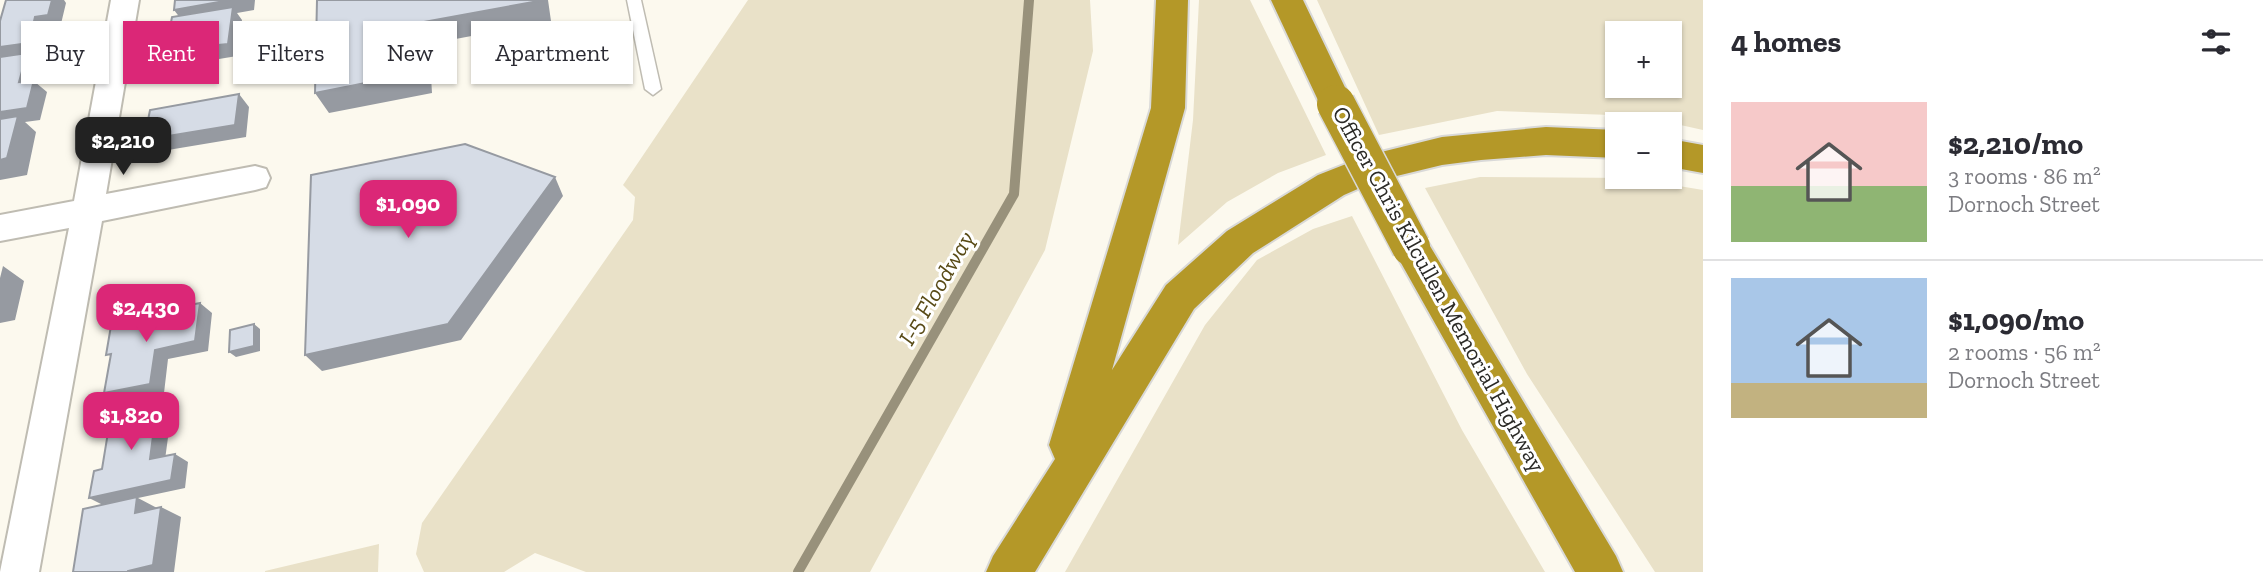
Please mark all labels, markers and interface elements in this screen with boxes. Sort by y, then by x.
chip: Buy [21,21,109,84]
chip: Rent [123,21,219,84]
chip: Filters [233,21,349,84]
chip: New [363,21,457,84]
chip: Apartment [471,21,633,84]
map controls [1605,21,1682,189]
button: + [1605,21,1682,98]
icon: filters [2197,23,2235,61]
text: 4 homes [1731,24,1841,60]
street label: Officer Chris Kilcullen Memorial Highway [1326,101,1552,477]
button: − [1605,112,1682,189]
pin: $2,210 [66,118,180,177]
text: $2,210 [91,126,155,154]
text: $2,210/mo [1948,126,2083,162]
icon: home [1787,130,1871,214]
text: 3 rooms · 86 m² [1948,162,2101,190]
pin: $1,090 [351,180,465,240]
text: $1,090 [376,189,440,217]
text: Dornoch Street [1948,190,2100,218]
water label: I-5 Floodway [892,226,980,350]
pin: $2,430 [89,284,203,344]
text: $2,430 [112,293,180,321]
text: $1,090/mo [1948,302,2084,338]
icon: home [1787,306,1871,390]
text: 2 rooms · 56 m² [1948,338,2101,366]
text: Dornoch Street [1948,366,2100,394]
pin: $1,820 [74,392,188,452]
text: $1,820 [99,401,163,429]

